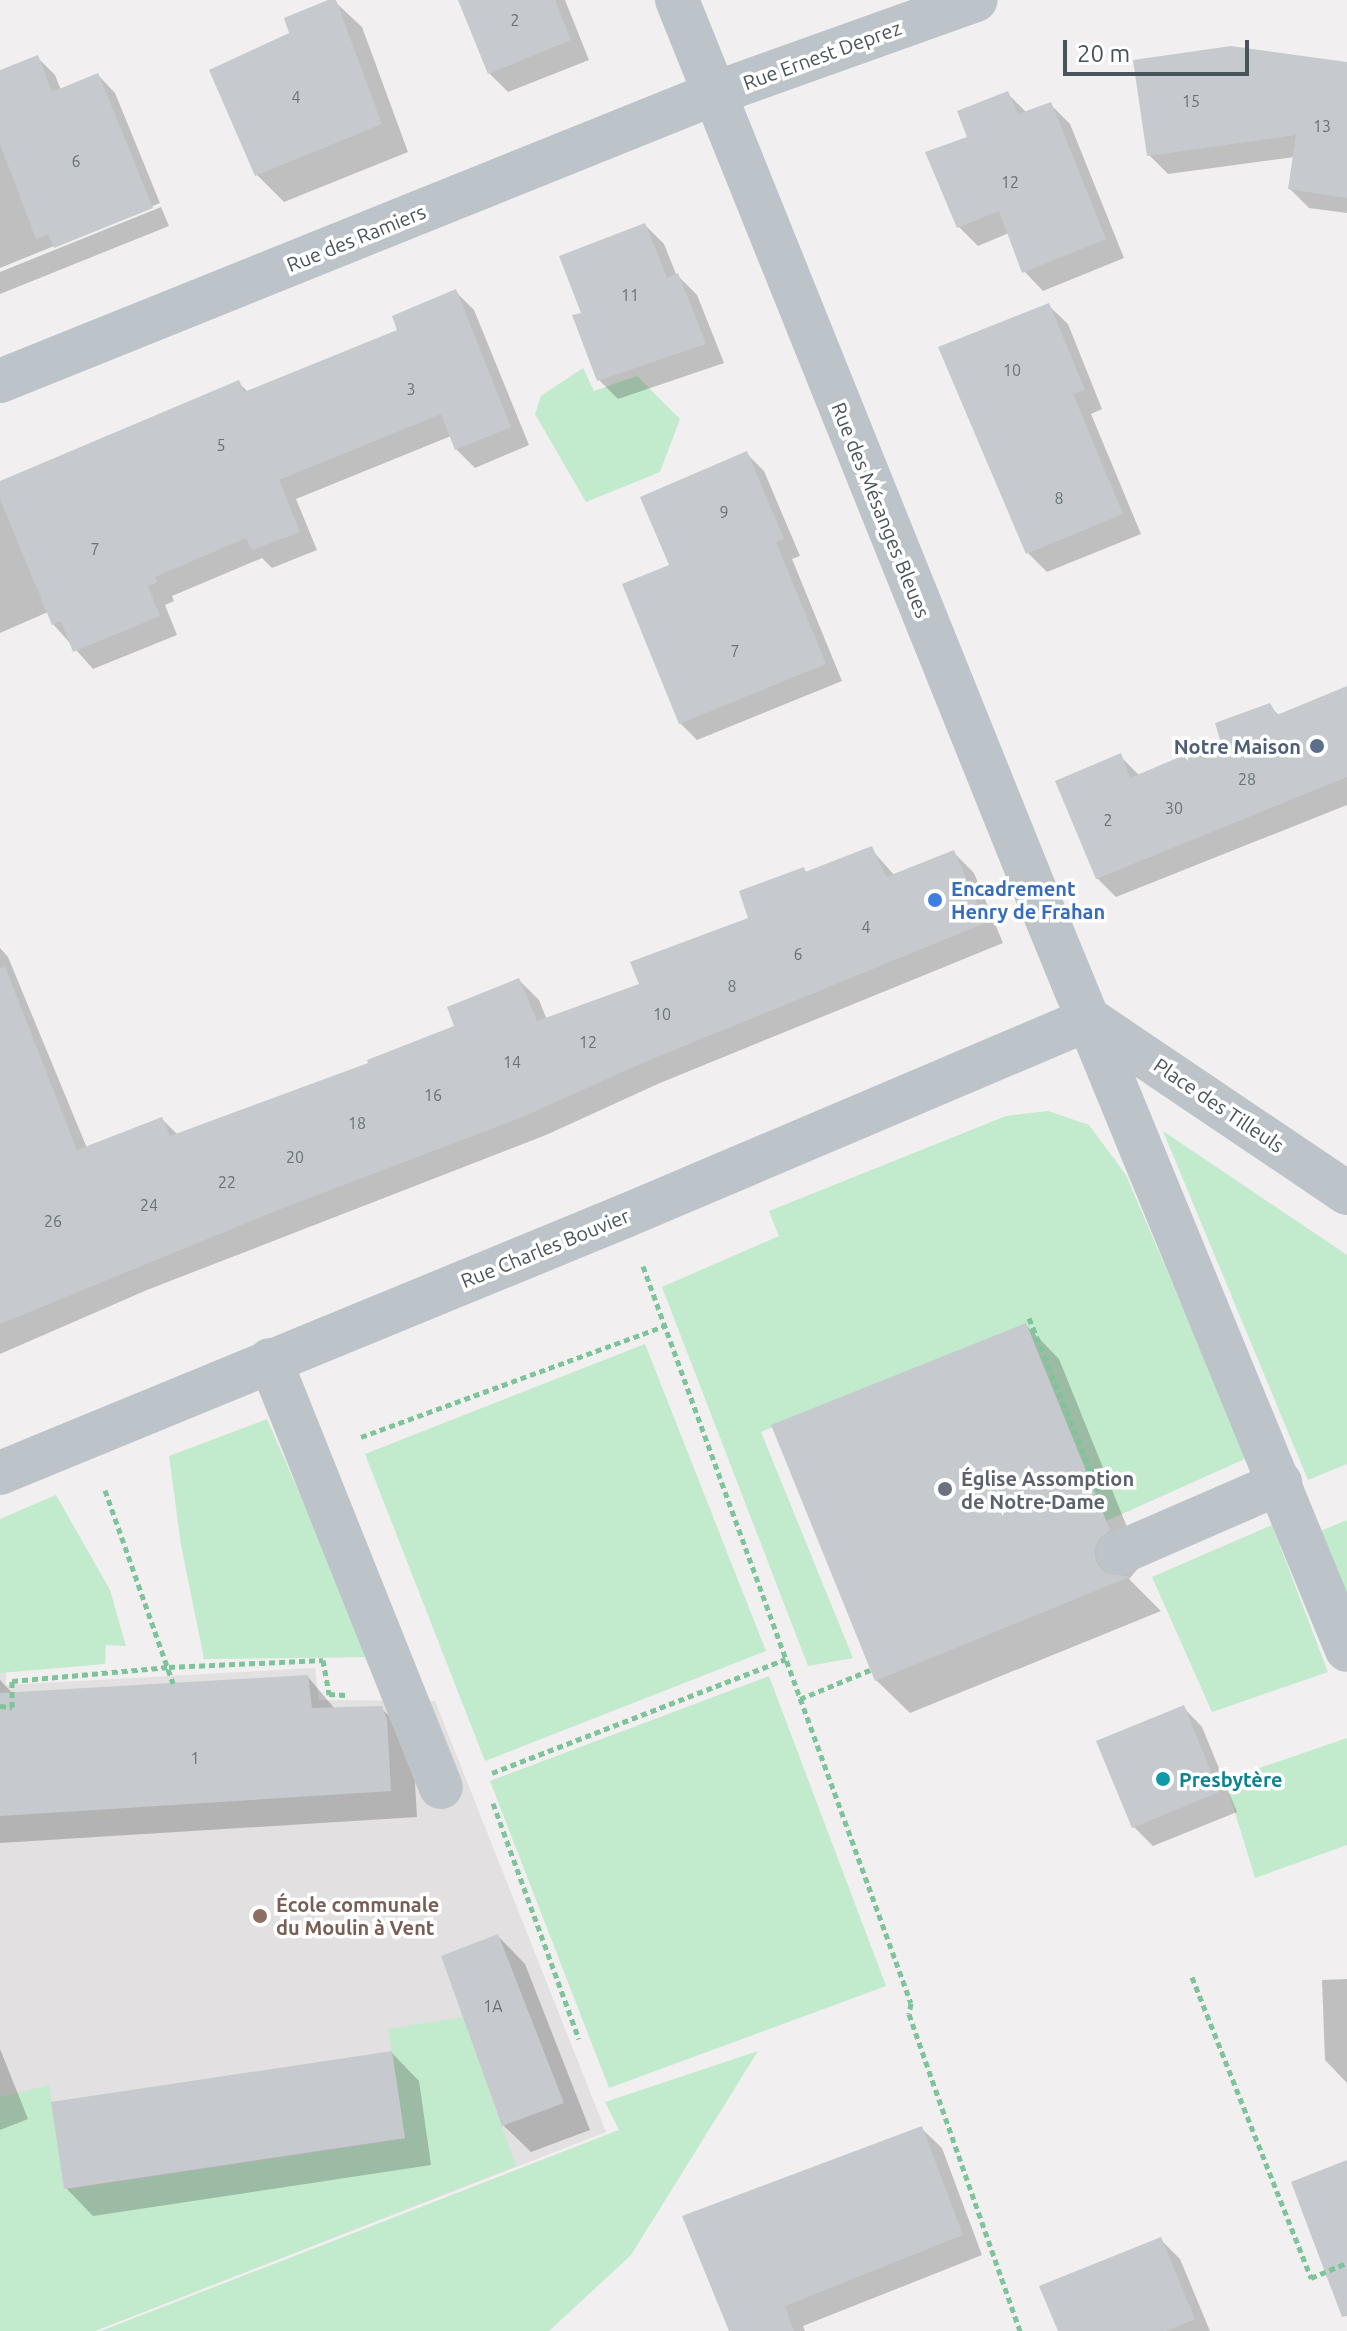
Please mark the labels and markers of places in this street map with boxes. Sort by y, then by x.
place label: Notre Maison [1174,734,1301,758]
marker: Notre Maison [1308,737,1326,755]
place label: Encadrement Henry de Frahan [951,876,1105,923]
marker: Encadrement Henry de Frahan [926,891,944,909]
place label: Église Assomption de Notre-Dame [961,1466,1134,1513]
marker: Église Assomption de Notre-Dame [936,1480,954,1498]
place label: Presbytère [1179,1767,1282,1791]
marker: Presbytère [1154,1770,1172,1788]
place label: École communale du Moulin à Vent [276,1892,439,1939]
marker: École communale du Moulin à Vent [251,1907,269,1925]

